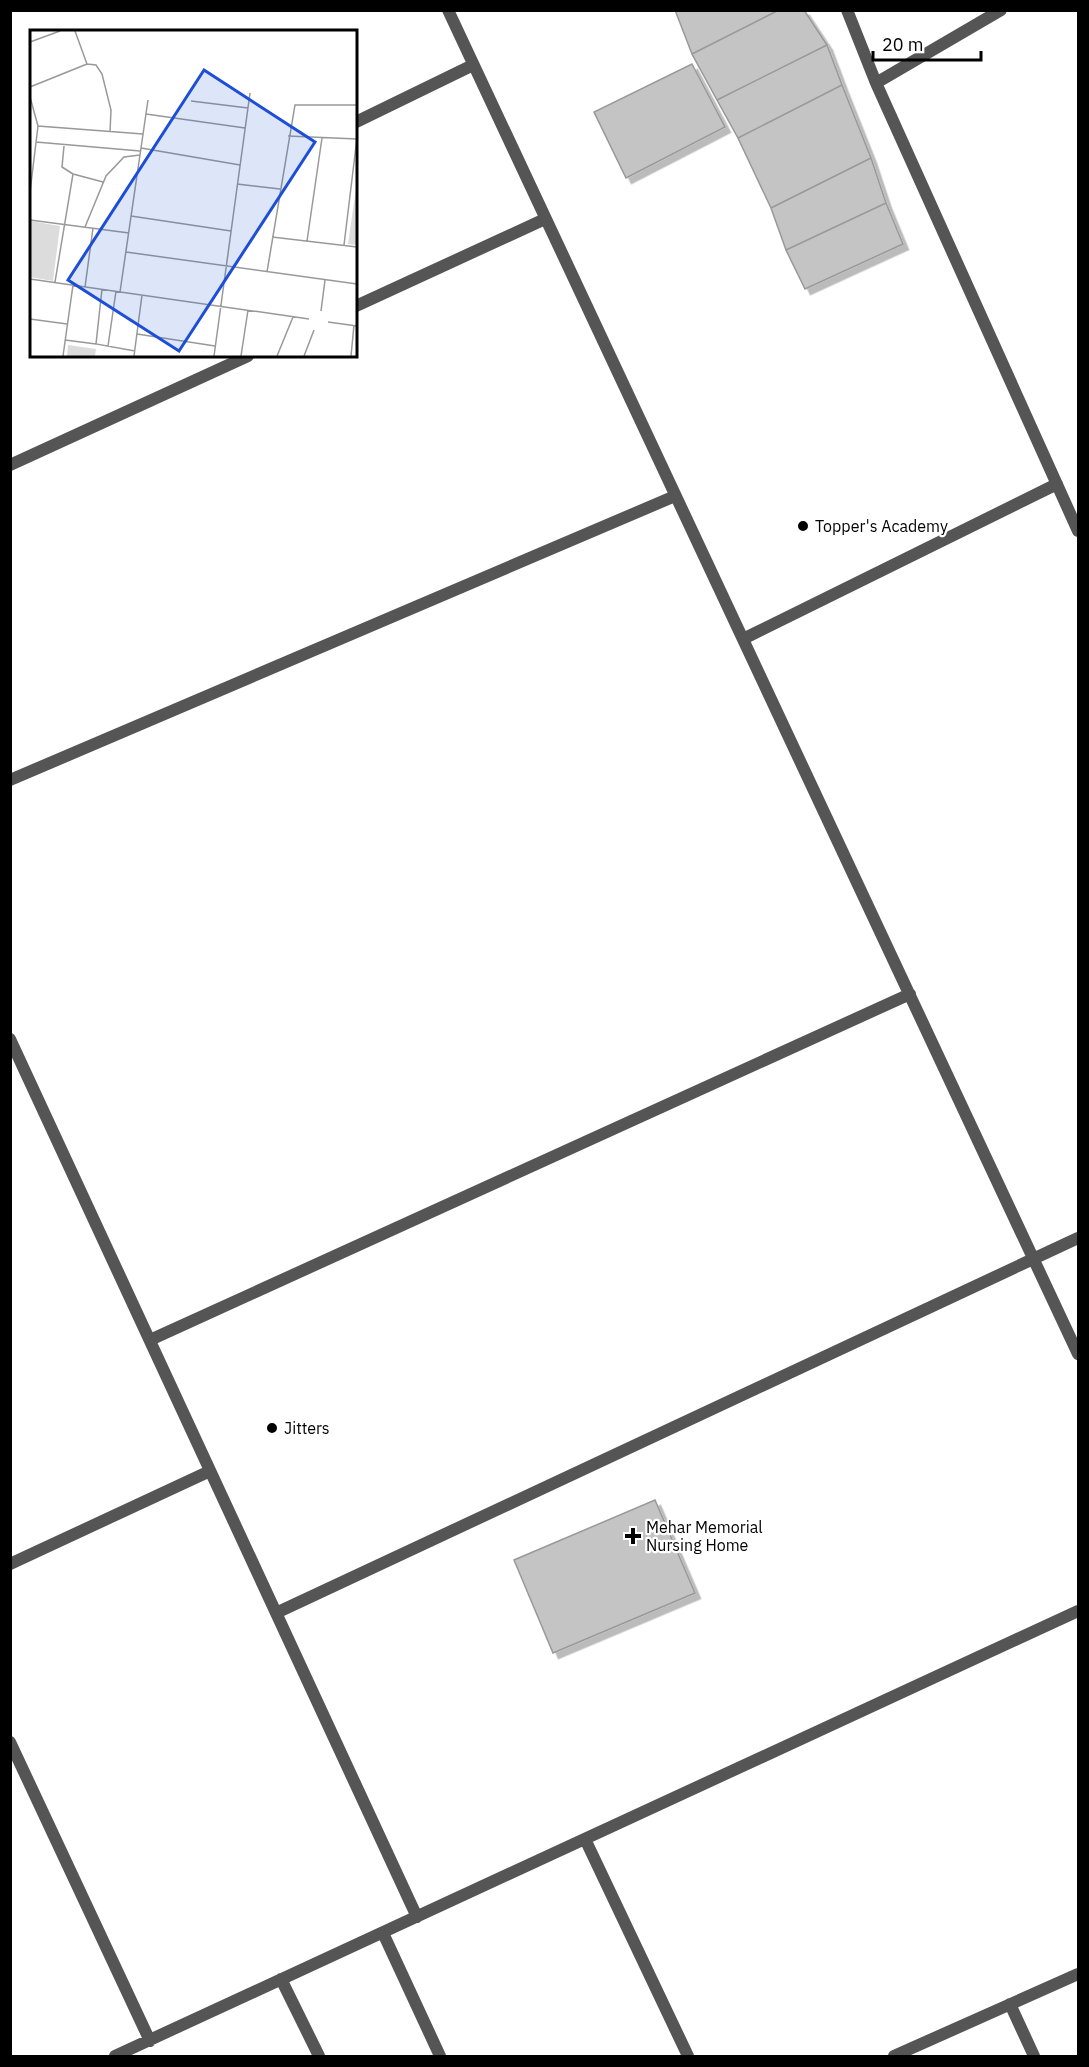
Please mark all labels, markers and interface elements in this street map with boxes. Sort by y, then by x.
scale bar [873,24,981,62]
inset map [30,30,357,357]
text: 20 m [882,33,924,56]
place label: Topper's Academy [815,516,948,536]
marker: Topper's Academy [796,519,810,533]
place label: Jitters [284,1418,330,1438]
marker: Jitters [265,1421,279,1435]
place label: Mehar Memorial Nursing Home [646,1517,763,1555]
marker: Mehar Memorial Nursing Home [624,1527,642,1545]

